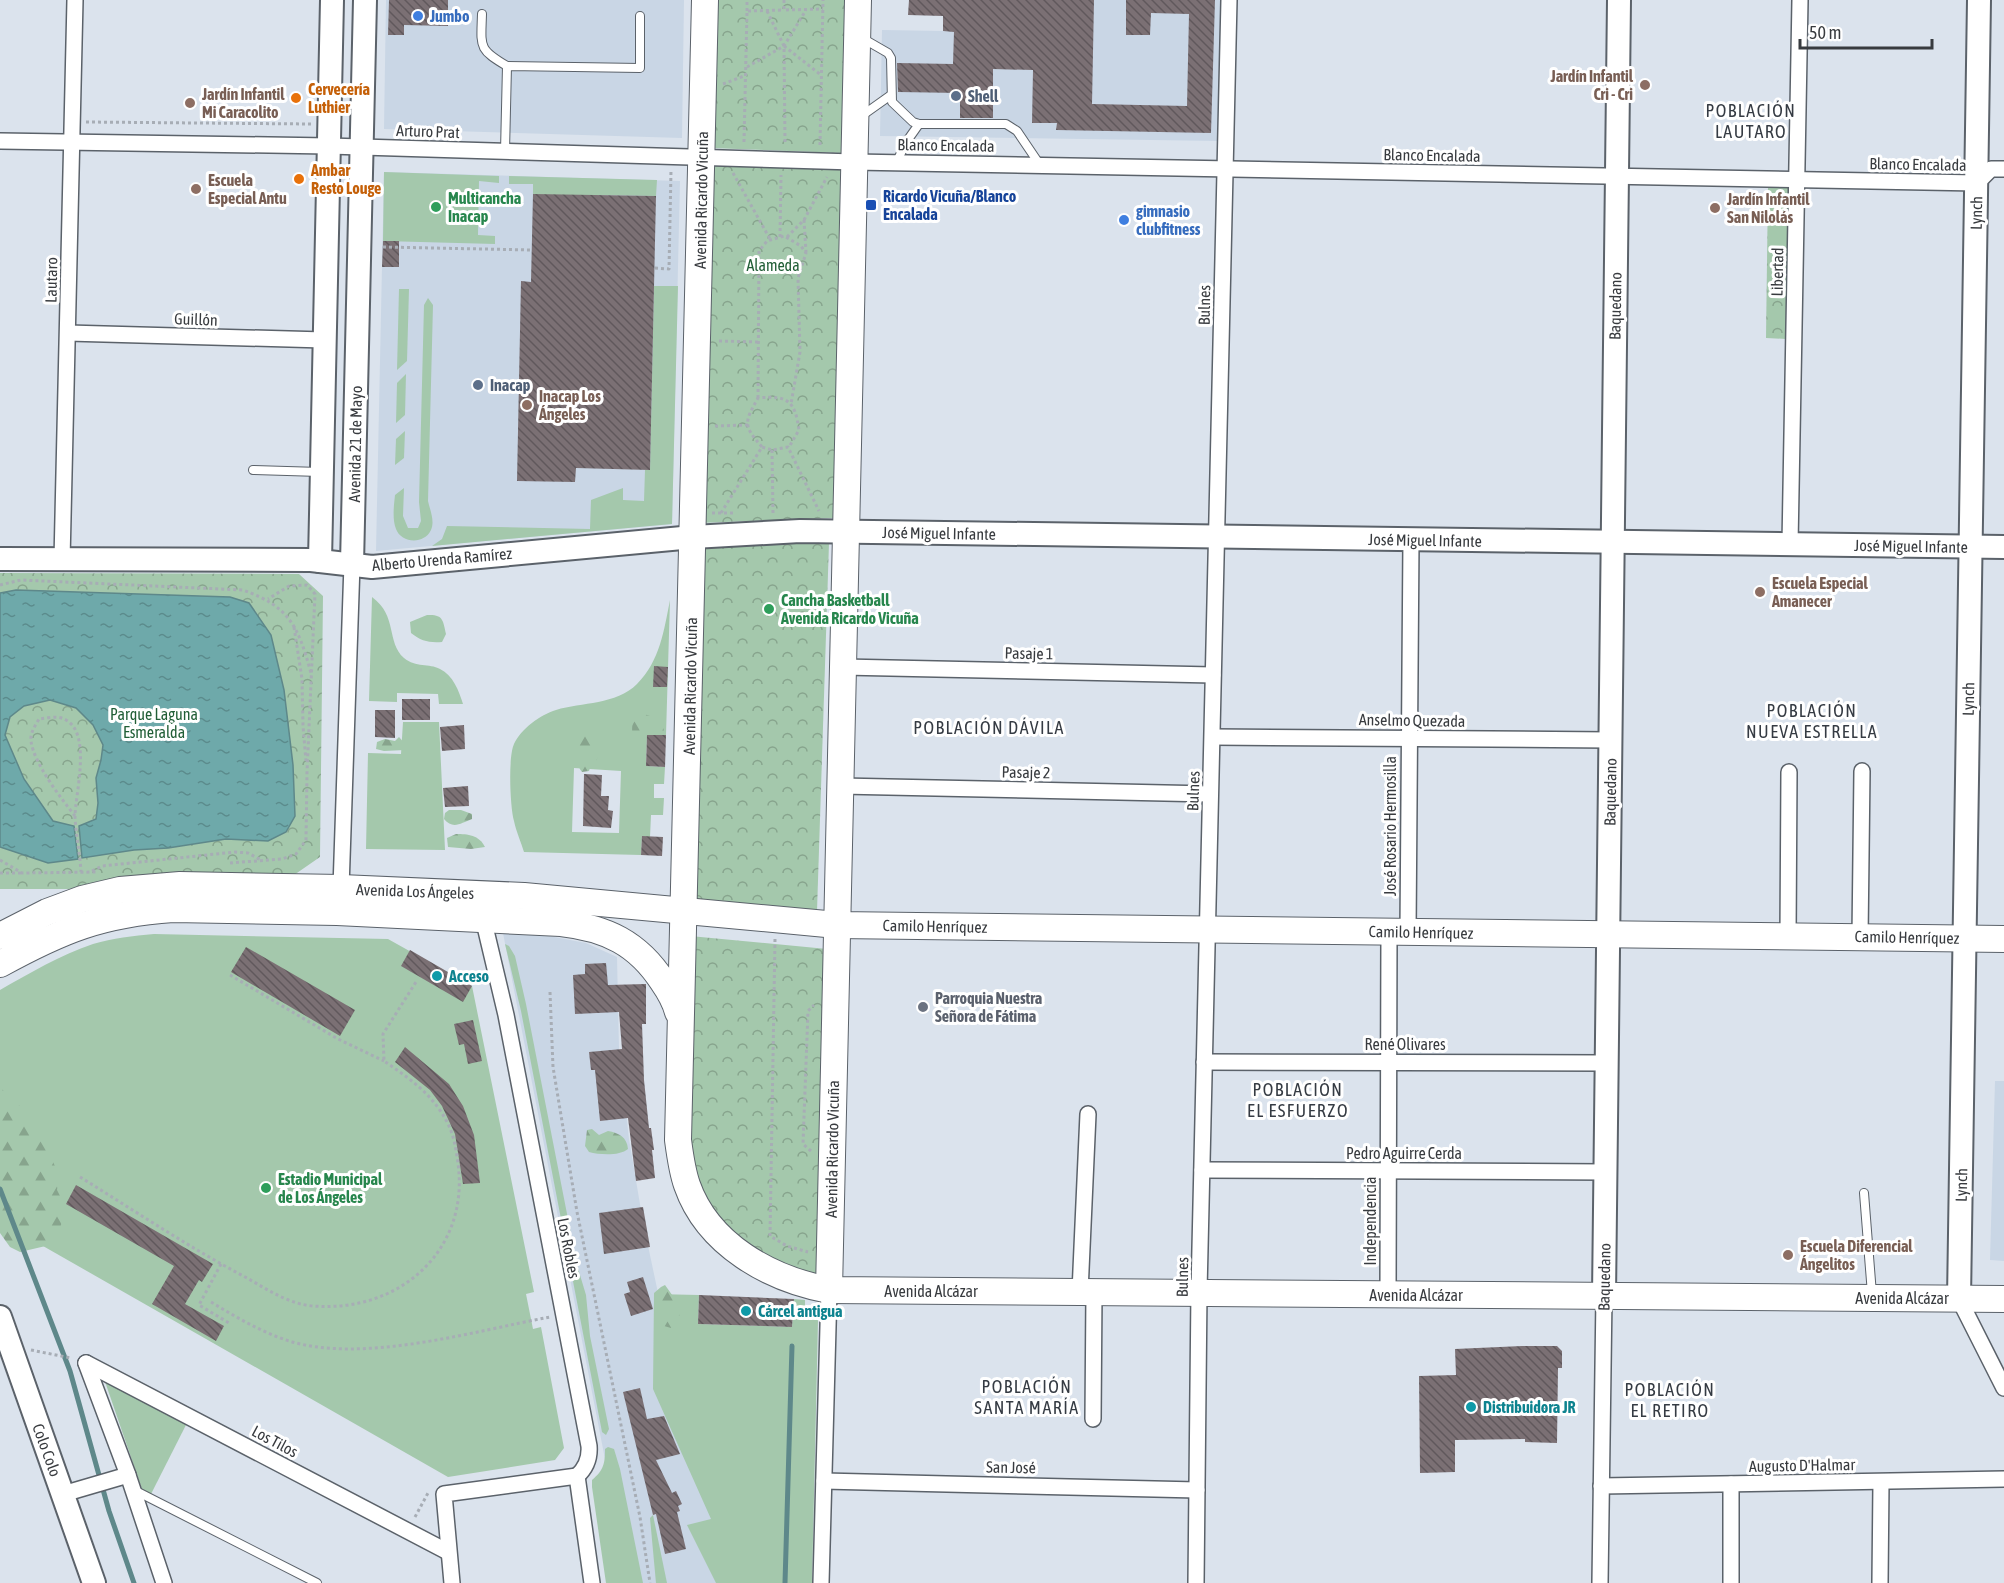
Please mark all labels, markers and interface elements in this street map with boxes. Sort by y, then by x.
place label: Jumbo [429,7,470,25]
marker: Jumbo [411,9,425,23]
scale bar [1800,12,1932,50]
text: 50 m [1809,22,1841,43]
place label: Jardín Infantil Cri - Cri [1550,67,1634,103]
marker: Jardín Infantil Cri - Cri [1638,78,1652,92]
place label: Cervecería Luthier [308,80,370,116]
place label: Jardín Infantil Mi Caracolito [201,85,285,121]
place label: Shell [968,87,999,105]
marker: Shell [949,89,963,103]
marker: Cervecería Luthier [289,91,303,105]
marker: Jardín Infantil Mi Caracolito [183,96,197,110]
district label: POBLACIÓN LAUTARO [1706,100,1796,142]
street label: Arturo Prat [396,121,460,141]
street label: Avenida Ricardo Vicuña [691,131,711,269]
street label: Blanco Encalada [897,135,995,155]
street label: Blanco Encalada [1383,145,1481,165]
street label: Blanco Encalada [1869,154,1967,174]
place label: Ambar Resto Louge [310,161,381,197]
place label: Escuela Especial Antu [208,171,287,207]
marker: Ambar Resto Louge [292,172,306,186]
marker: Escuela Especial Antu [189,182,203,196]
place label: Ricardo Vicuña/Blanco Encalada [883,187,1017,223]
place label: Multicancha Inacap [448,189,521,225]
place label: Jardín Infantil San Nilolás [1726,190,1810,226]
street label: Lynch [1967,196,1986,230]
marker: Ricardo Vicuña/Blanco Encalada [864,198,878,212]
marker: Multicancha Inacap [429,200,443,214]
marker: Jardín Infantil San Nilolás [1708,201,1722,215]
place label: gimnasio clubfitness [1136,202,1201,238]
marker: gimnasio clubfitness [1117,213,1131,227]
street label: Libertad [1768,247,1786,297]
park label: Alameda [746,256,800,274]
street label: Lautaro [42,257,60,303]
street label: Baquedano [1605,272,1626,340]
street label: Bulnes [1195,284,1213,325]
street label: Guillón [174,309,218,329]
place label: Inacap [490,376,531,394]
marker: Inacap [471,378,485,392]
street label: Avenida 21 de Mayo [345,386,366,502]
place label: Inacap Los Ángeles [538,387,601,423]
marker: Inacap Los Ángeles [520,398,534,412]
street label: José Miguel Infante [882,523,996,544]
street label: José Miguel Infante [1368,530,1482,551]
street label: José Miguel Infante [1854,536,1968,557]
street label: Alberto Urenda Ramírez [371,544,513,574]
place label: Escuela Especial Amanecer [1771,574,1869,610]
marker: Escuela Especial Amanecer [1753,585,1767,599]
place label: Cancha Basketball Avenida Ricardo Vicuña [780,591,919,627]
marker: Cancha Basketball Avenida Ricardo Vicuña [762,602,776,616]
street label: Avenida Ricardo Vicuña [680,617,700,755]
street label: Pasaje 1 [1004,644,1054,663]
street label: Lynch [1959,682,1978,716]
district label: POBLACIÓN NUEVA ESTRELLA [1746,700,1878,742]
park label: Parque Laguna Esmeralda [110,705,198,741]
street label: Anselmo Quezada [1359,710,1465,730]
district label: POBLACIÓN DÁVILA [913,717,1065,738]
street label: José Rosario Hermosilla [1381,756,1399,896]
street label: Baquedano [1600,758,1621,826]
street label: Pasaje 2 [1001,763,1051,782]
street label: Bulnes [1183,770,1203,811]
street label: Avenida Los Ángeles [356,880,475,903]
street label: Camilo Henríquez [882,916,988,937]
street label: Camilo Henríquez [1368,922,1474,943]
street label: Camilo Henríquez [1854,927,1960,948]
place label: Acceso [448,967,490,985]
marker: Acceso [430,969,444,983]
place label: Parroquia Nuestra Señora de Fátima [935,989,1042,1025]
marker: Parroquia Nuestra Señora de Fátima [916,1000,930,1014]
street label: René Olivares [1364,1035,1446,1053]
district label: POBLACIÓN EL ESFUERZO [1247,1079,1349,1121]
street label: Avenida Ricardo Vicuña [822,1080,842,1218]
street label: Pedro Aguirre Cerda [1346,1144,1462,1163]
street label: Lynch [1952,1168,1971,1202]
place label: Estadio Municipal de Los Ángeles [278,1170,383,1206]
street label: Independencia [1361,1177,1380,1265]
marker: Estadio Municipal de Los Ángeles [259,1181,273,1195]
street label: Los Robles [554,1216,584,1280]
place label: Escuela Diferencial Ángelitos [1799,1237,1913,1273]
street label: Baquedano [1594,1243,1615,1311]
marker: Escuela Diferencial Ángelitos [1781,1248,1795,1262]
street label: Bulnes [1173,1256,1191,1297]
street label: Avenida Alcázar [884,1282,978,1300]
street label: Avenida Alcázar [1369,1286,1463,1304]
street label: Avenida Alcázar [1855,1289,1949,1307]
place label: Cárcel antigua [758,1302,843,1320]
marker: Cárcel antigua [739,1304,753,1318]
district label: POBLACIÓN SANTA MARÍA [974,1376,1080,1418]
district label: POBLACIÓN EL RETIRO [1625,1379,1715,1421]
place label: Distribuidora JR [1483,1398,1576,1416]
marker: Distribuidora JR [1464,1400,1478,1414]
street label: Colo Colo [29,1421,65,1479]
street label: Los Tilos [249,1422,301,1461]
street label: Augusto D'Halmar [1749,1455,1856,1476]
street label: San José [986,1458,1036,1476]

